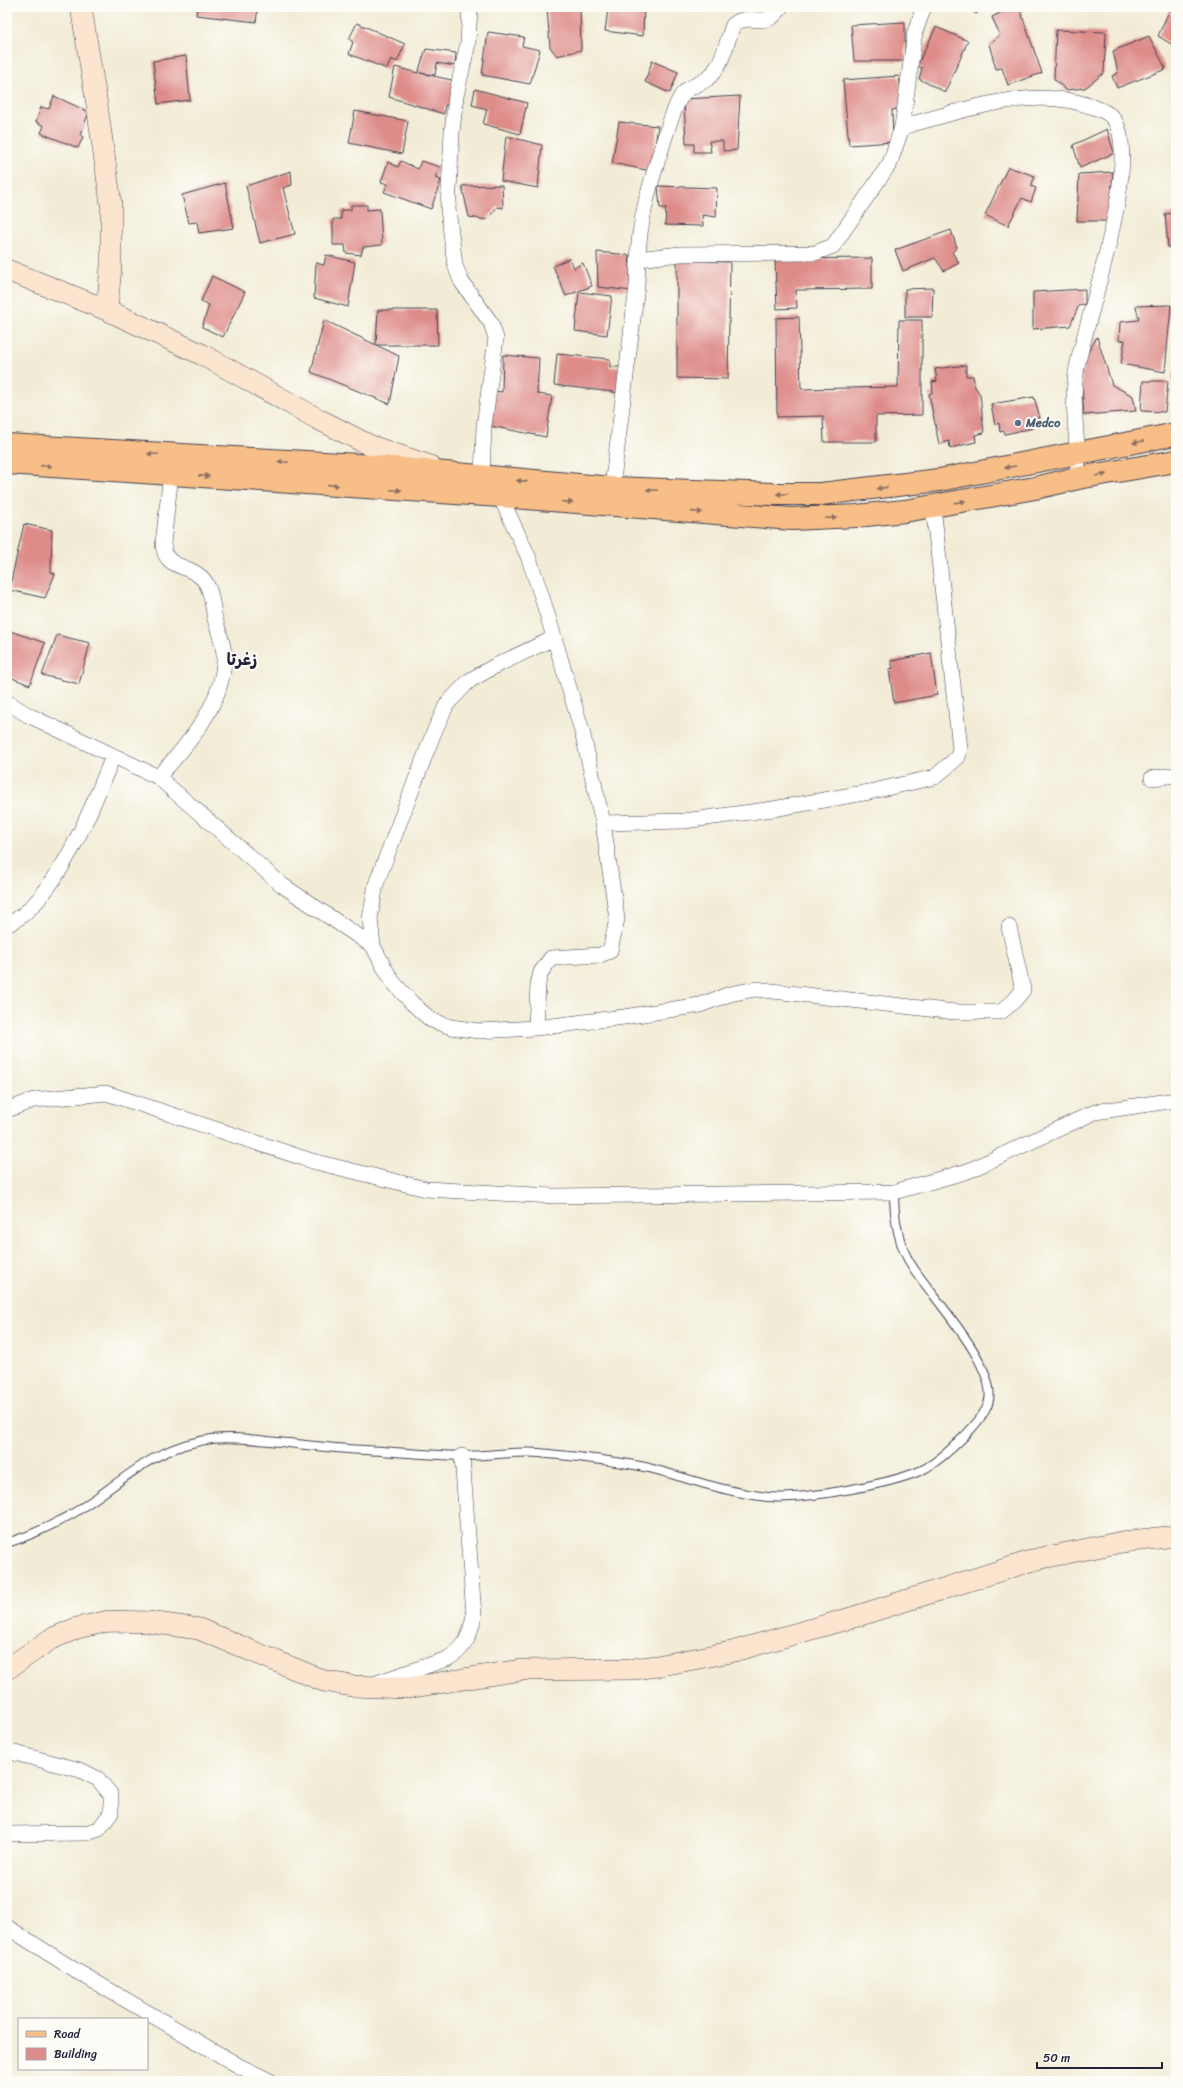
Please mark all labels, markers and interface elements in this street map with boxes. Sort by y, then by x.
place label: Medco [1025,412,1061,434]
marker: Medco [1013,418,1023,428]
one-way arrow [1132,439,1144,445]
one-way arrow [147,451,159,458]
one-way arrow [277,458,289,465]
one-way arrow [40,462,52,469]
one-way arrow [1004,464,1016,470]
one-way arrow [1095,472,1107,478]
one-way arrow [198,473,210,480]
one-way arrow [516,477,528,484]
one-way arrow [327,482,339,489]
one-way arrow [876,485,888,491]
one-way arrow [390,486,402,493]
one-way arrow [646,486,658,493]
one-way arrow [775,491,788,497]
one-way arrow [561,499,573,505]
one-way arrow [953,499,966,505]
one-way arrow [691,509,703,516]
one-way arrow [825,514,837,521]
district label: زغرتا [227,645,257,674]
legend [18,2018,148,2070]
text: Road [54,2023,81,2045]
text: Building [54,2043,97,2065]
scale bar [1037,2044,1162,2070]
text: 50 m [1043,2047,1070,2069]

